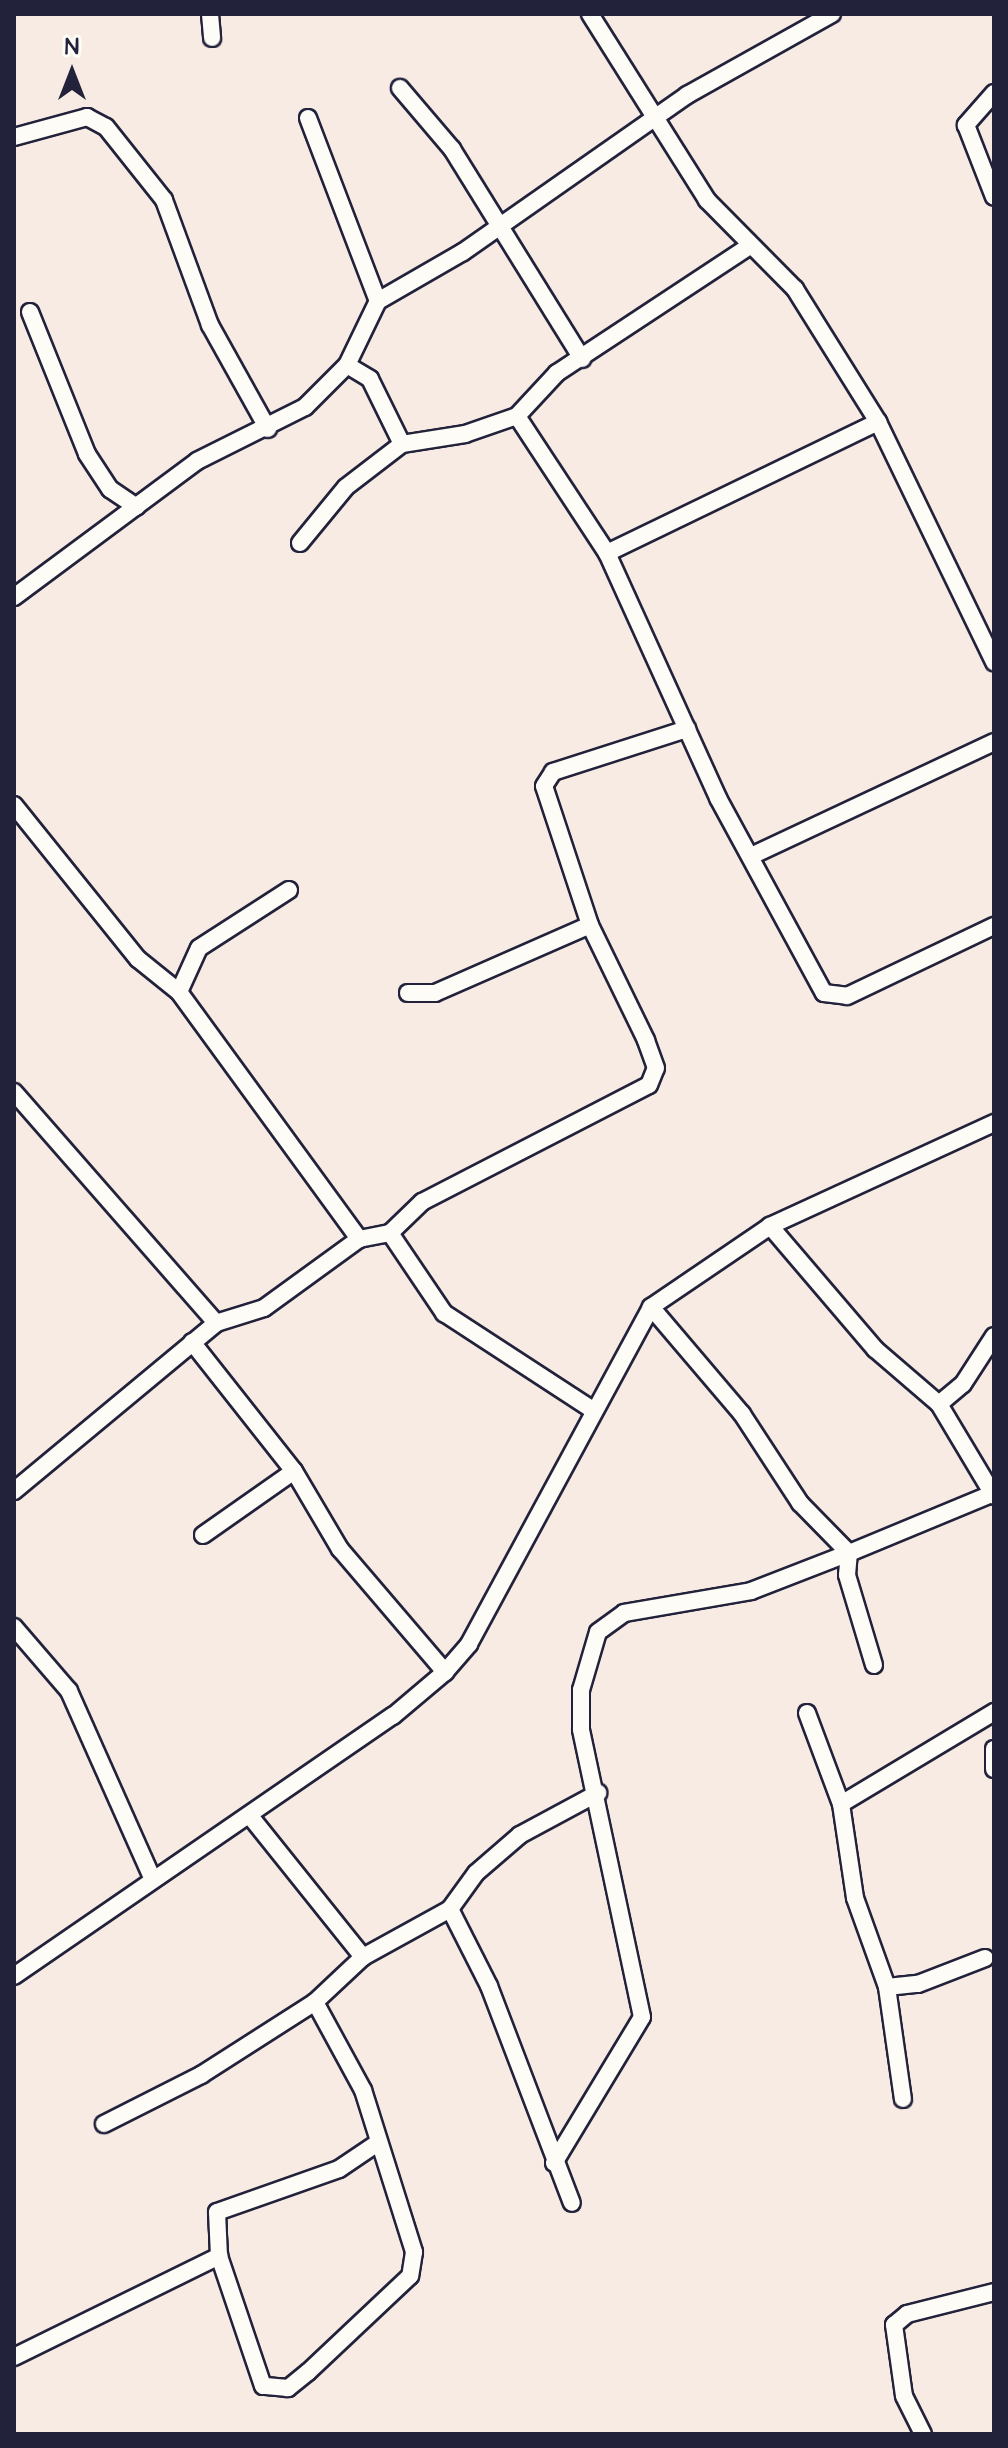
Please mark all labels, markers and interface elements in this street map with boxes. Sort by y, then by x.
north arrow [32,32,112,112]
text: N [65,32,79,63]

